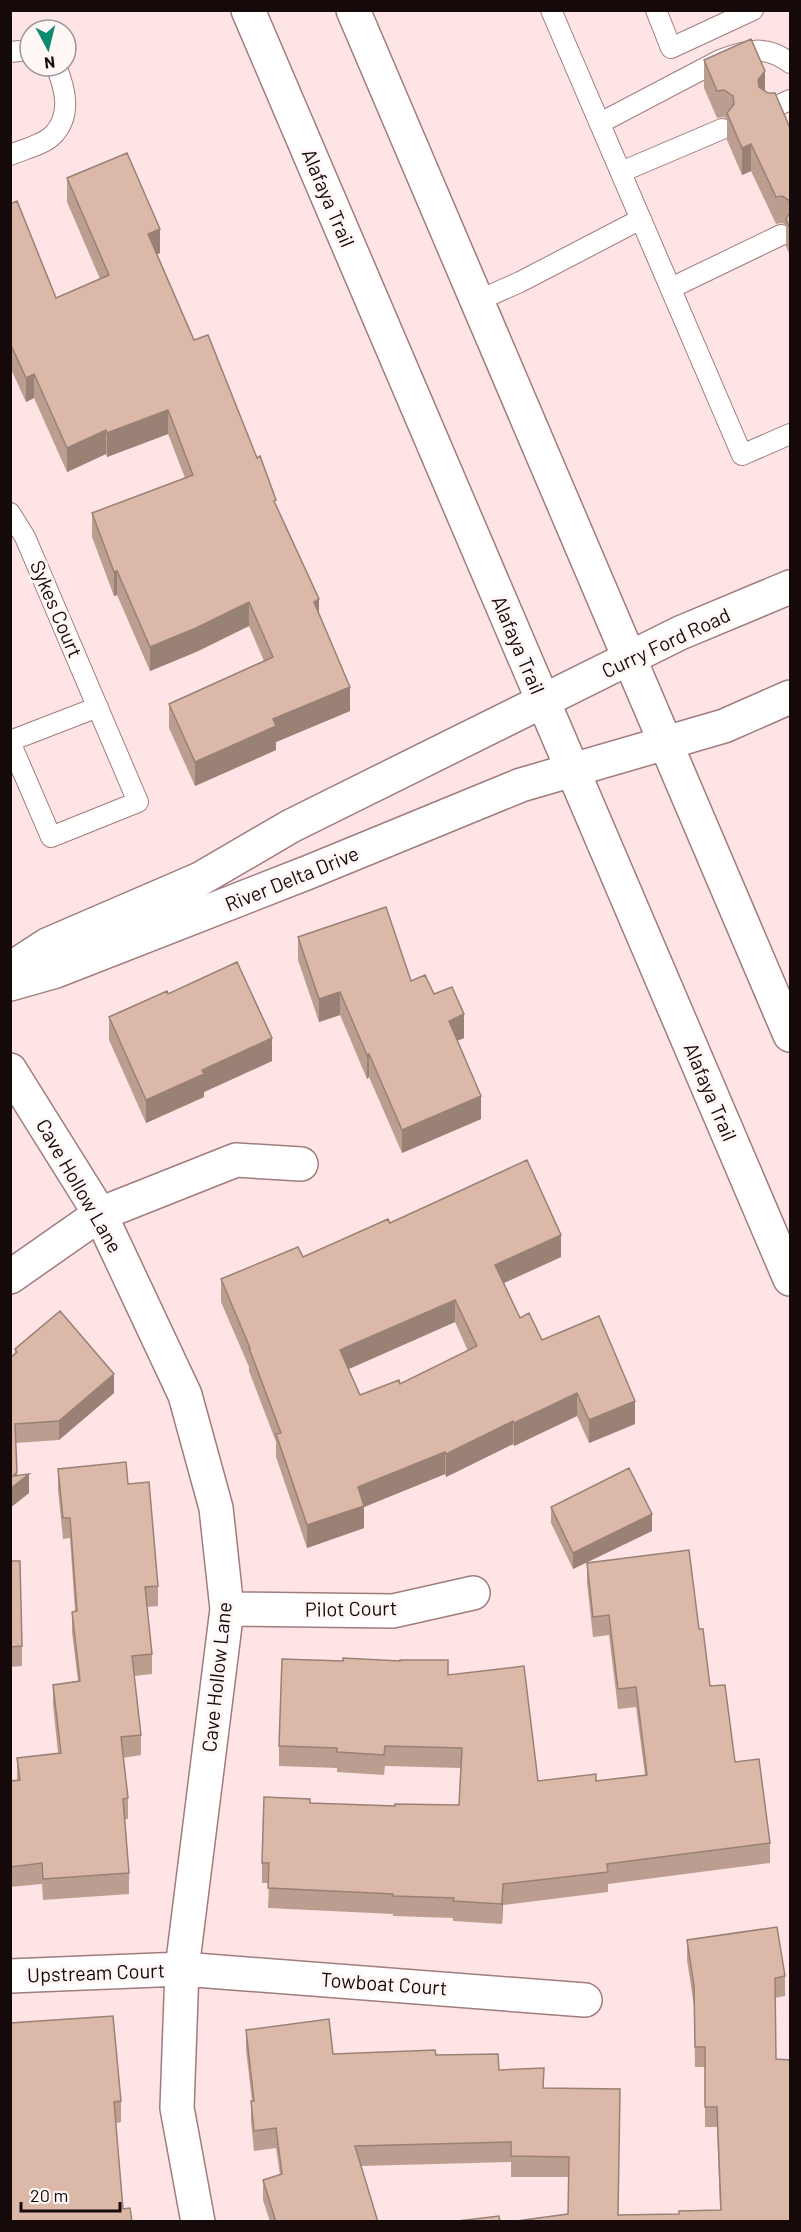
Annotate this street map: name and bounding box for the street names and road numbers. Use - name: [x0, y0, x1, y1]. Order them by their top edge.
- street label: Alafaya Trail: [297, 145, 360, 250]
- street label: Sykes Court: [26, 556, 88, 661]
- street label: Alafaya Trail: [487, 592, 550, 697]
- street label: Curry Ford Road: [598, 602, 734, 682]
- street label: River Delta Drive: [221, 840, 362, 916]
- street label: Alafaya Trail: [679, 1039, 742, 1144]
- street label: Cave Hollow Lane: [32, 1114, 128, 1257]
- street label: Pilot Court: [305, 1595, 397, 1621]
- street label: Cave Hollow Lane: [196, 1601, 236, 1753]
- street label: Upstream Court: [27, 1958, 165, 1986]
- street label: Towboat Court: [320, 1967, 448, 1999]

